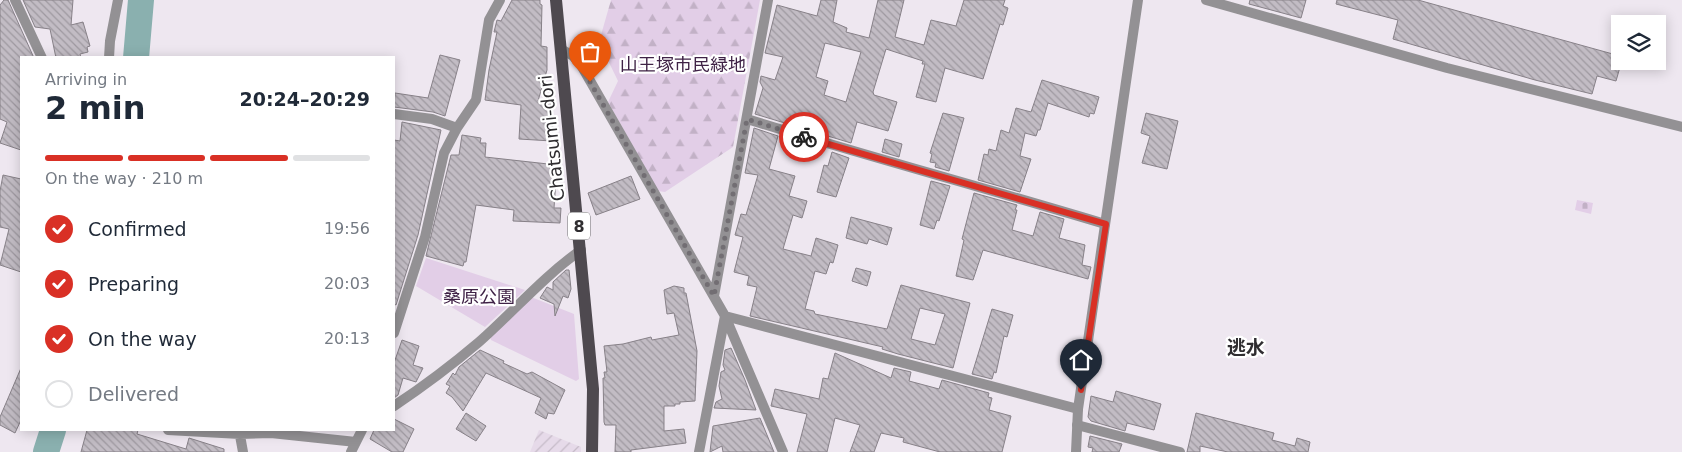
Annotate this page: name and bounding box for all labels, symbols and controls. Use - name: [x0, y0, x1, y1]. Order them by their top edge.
- map controls: [1611, 15, 1666, 70]
- button: layers: [1611, 15, 1666, 70]
- pin: [569, 31, 611, 82]
- icon: bag: [576, 38, 604, 66]
- park label: 山王塚市民緑地: [620, 54, 746, 75]
- text: Arriving in: [45, 70, 127, 89]
- street label: Chatsumi-dori: [534, 74, 569, 202]
- text: 20:24–20:29: [240, 88, 370, 110]
- text: 2 min: [45, 89, 146, 127]
- courier: [779, 112, 829, 162]
- icon: bike: [790, 123, 818, 151]
- text: On the way · 210 m: [45, 169, 203, 188]
- road number: 8: [568, 212, 590, 240]
- icon: check: [45, 215, 73, 243]
- text: Confirmed: [88, 218, 187, 240]
- text: 19:56: [324, 219, 370, 238]
- icon: check: [45, 270, 73, 298]
- text: Preparing: [88, 273, 179, 295]
- text: 20:03: [324, 274, 370, 293]
- park label: 桑原公園: [443, 286, 515, 307]
- icon: check: [45, 325, 73, 353]
- text: On the way: [88, 328, 197, 350]
- text: 20:13: [324, 329, 370, 348]
- district label: 逃水: [1227, 336, 1265, 358]
- pin: [1060, 339, 1102, 390]
- icon: home: [1067, 346, 1095, 374]
- text: Delivered: [88, 383, 179, 405]

